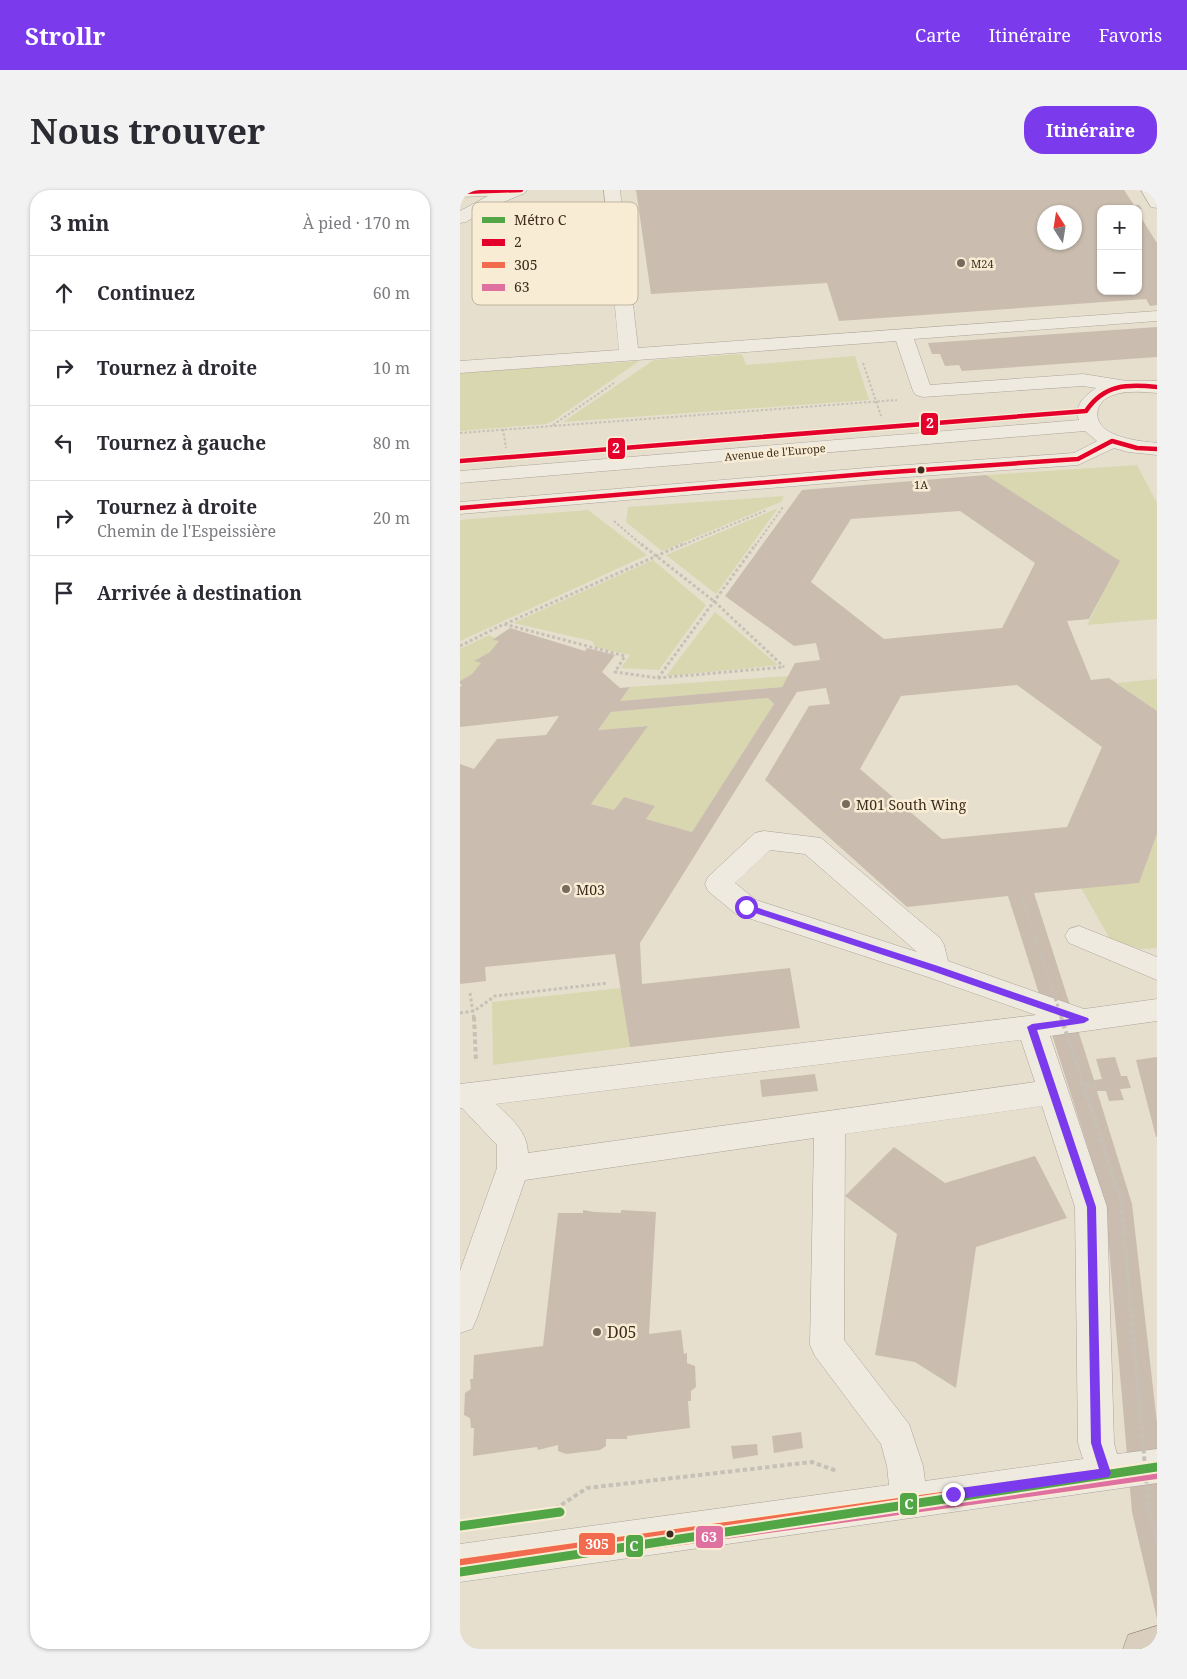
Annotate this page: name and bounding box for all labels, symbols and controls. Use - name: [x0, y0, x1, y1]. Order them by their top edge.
- text: Strollr: [25, 19, 105, 52]
- text: Carte: [915, 23, 961, 47]
- text: Itinéraire: [989, 23, 1071, 47]
- text: Favoris: [1099, 23, 1162, 47]
- button: Itinéraire: [1024, 106, 1157, 154]
- text: Nous trouver: [30, 107, 265, 154]
- legend: [472, 202, 638, 305]
- north arrow: [1037, 205, 1082, 250]
- map controls: [1097, 205, 1142, 295]
- button: +: [1097, 205, 1142, 250]
- text: 3 min: [50, 209, 109, 237]
- text: Métro C: [514, 210, 567, 229]
- text: À pied · 170 m: [303, 212, 410, 234]
- text: 2: [514, 232, 522, 251]
- button: −: [1097, 250, 1142, 295]
- text: 305: [514, 255, 537, 274]
- place label: M24: [971, 256, 994, 271]
- marker: M24: [955, 257, 967, 269]
- text: 63: [514, 277, 530, 296]
- icon: ahead: [50, 279, 78, 307]
- text: Continuez: [97, 280, 195, 306]
- text: 60 m: [373, 282, 410, 304]
- icon: right: [50, 354, 78, 382]
- text: Tournez à droite: [97, 355, 257, 381]
- text: 10 m: [373, 357, 410, 379]
- line badge: 2: [920, 412, 939, 436]
- text: 2: [926, 413, 934, 432]
- icon: left: [50, 429, 78, 457]
- text: Tournez à gauche: [97, 430, 266, 456]
- text: 80 m: [373, 432, 410, 454]
- line badge: 2: [607, 437, 626, 460]
- text: 2: [612, 438, 620, 457]
- street label: Avenue de l'Europe: [724, 440, 826, 464]
- marker: 1A: [916, 465, 926, 475]
- place label: 1A: [914, 477, 928, 492]
- text: Tournez à droite: [97, 494, 257, 520]
- icon: right: [50, 504, 78, 532]
- text: 20 m: [373, 507, 410, 529]
- text: Chemin de l'Espeissière: [97, 520, 276, 542]
- icon: arrive: [50, 579, 78, 607]
- text: Arrivée à destination: [97, 580, 302, 606]
- place label: M01 South Wing: [856, 795, 967, 814]
- marker: M01 South Wing: [840, 798, 852, 810]
- place label: M03: [576, 880, 605, 899]
- marker: M03: [560, 883, 572, 895]
- route start: [735, 896, 758, 919]
- place label: D05: [607, 1321, 637, 1343]
- marker: D05: [591, 1326, 603, 1338]
- route end: [942, 1483, 965, 1506]
- line badge: C: [899, 1492, 918, 1516]
- text: C: [904, 1494, 914, 1513]
- line badge: 63: [695, 1525, 724, 1549]
- text: 63: [701, 1527, 717, 1546]
- unlabelled marker: [665, 1529, 675, 1539]
- line badge: 305: [578, 1532, 616, 1556]
- text: 305: [585, 1534, 609, 1553]
- line badge: C: [625, 1534, 644, 1558]
- text: C: [629, 1536, 639, 1555]

